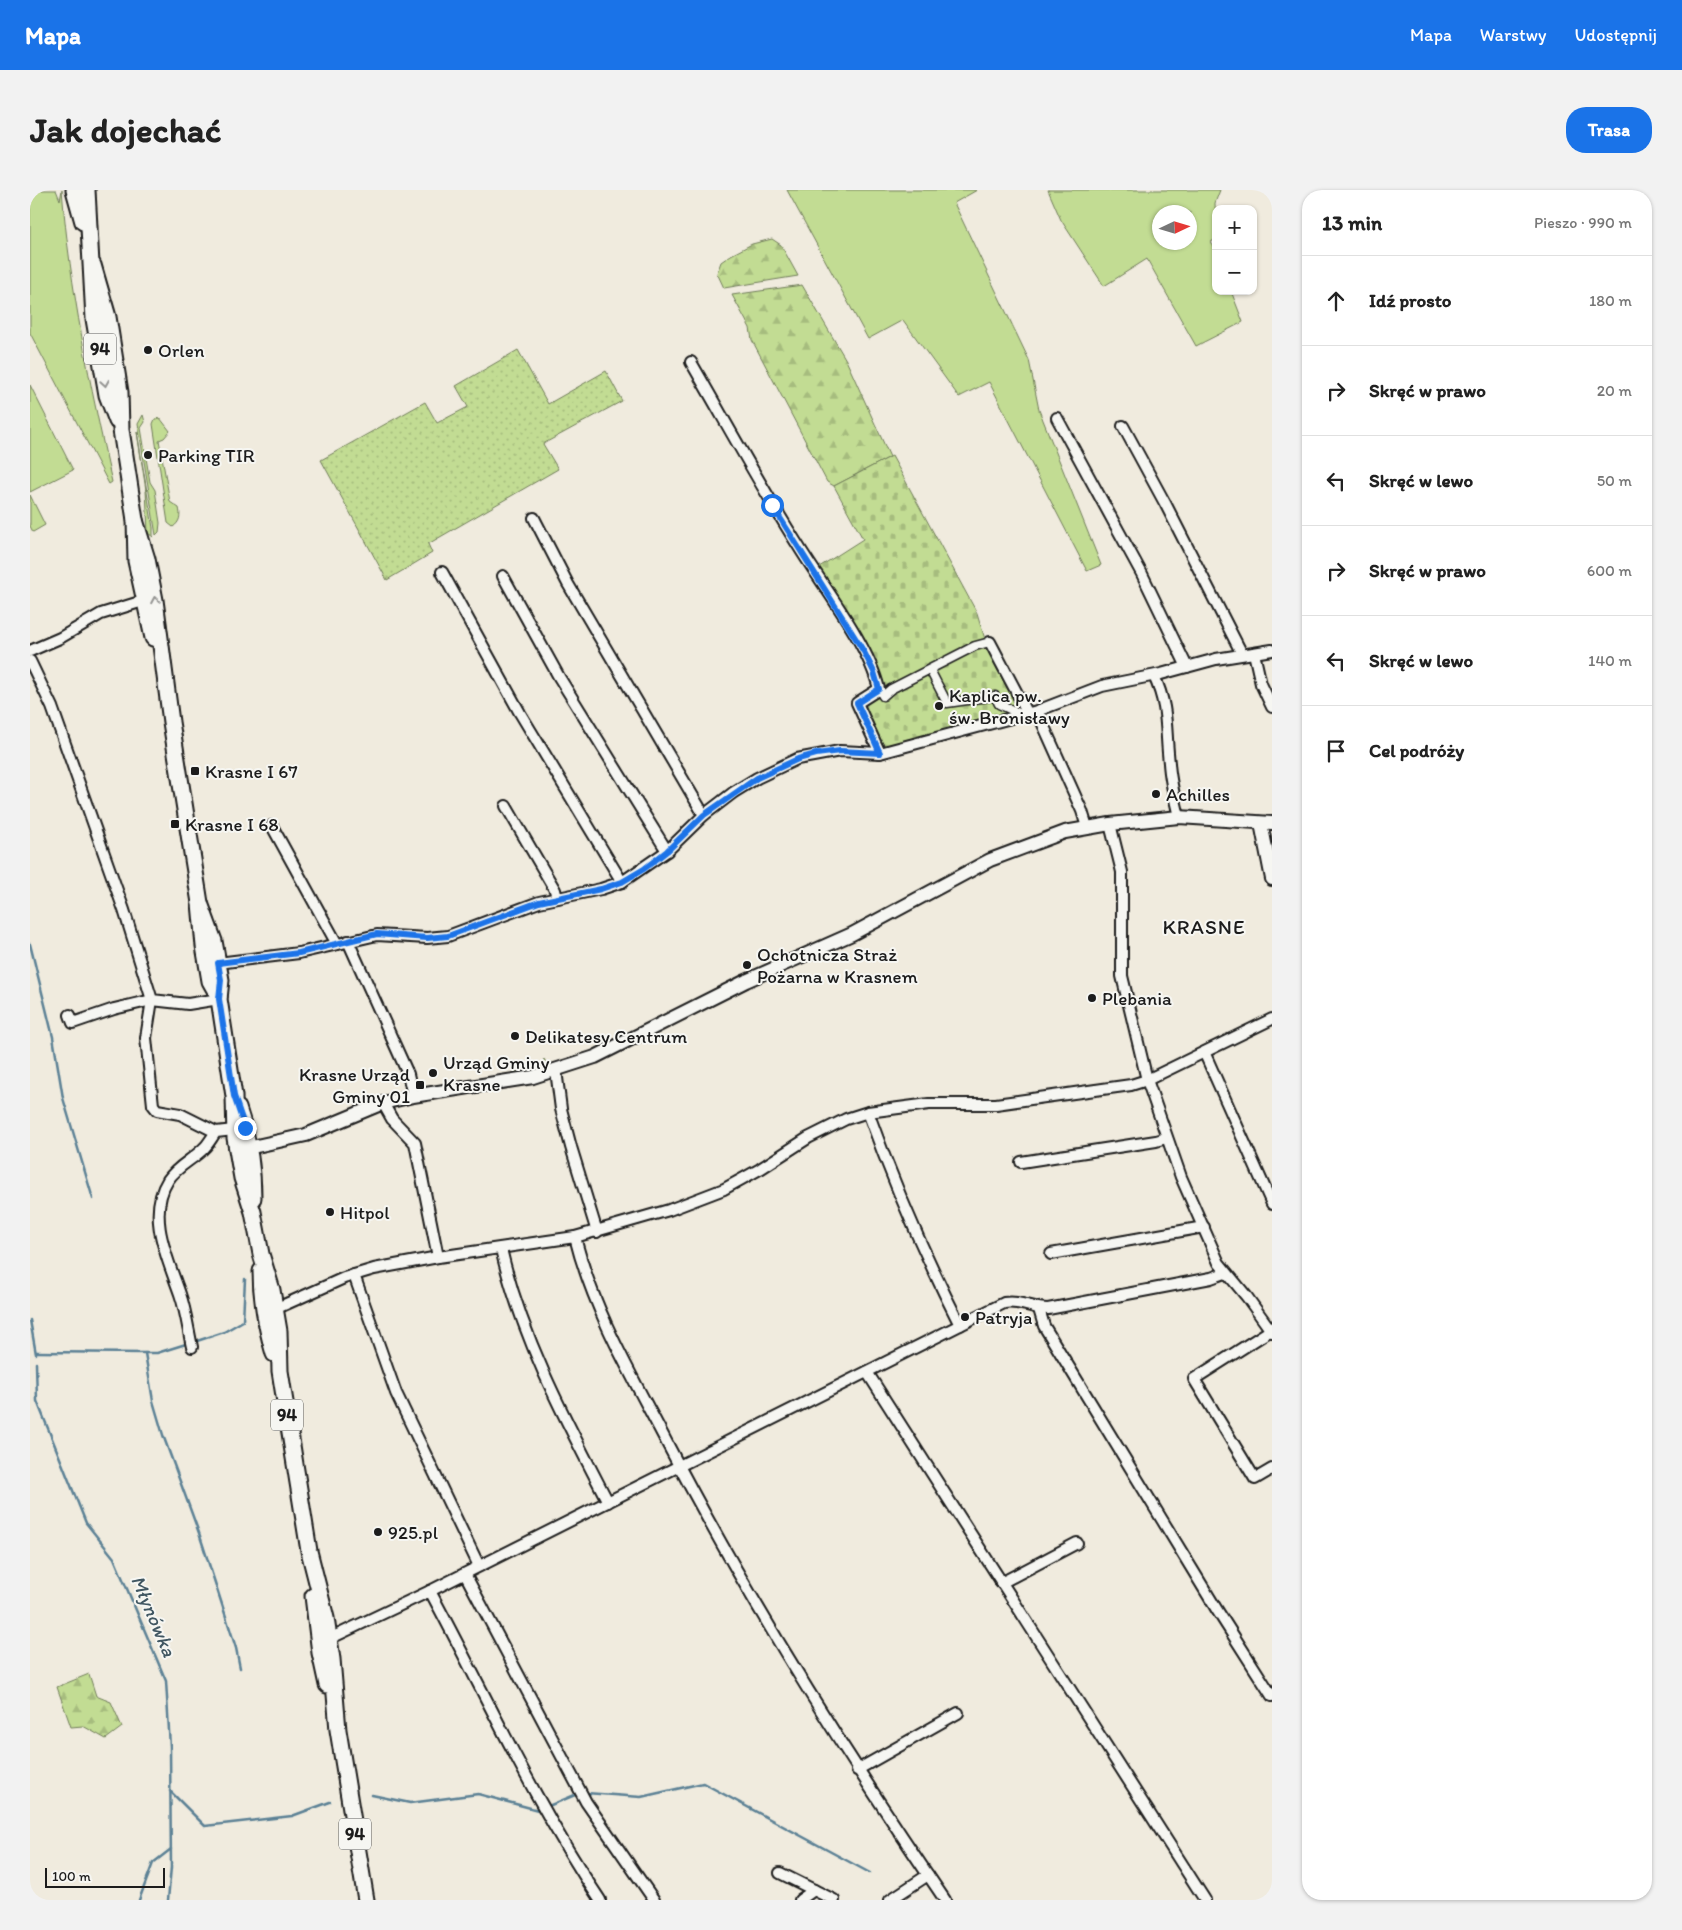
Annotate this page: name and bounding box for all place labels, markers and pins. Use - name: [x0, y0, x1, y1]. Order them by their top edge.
- place label: Orlen: [158, 339, 205, 362]
- marker: Orlen: [142, 344, 154, 356]
- place label: Parking TIR: [158, 444, 255, 467]
- marker: Parking TIR: [142, 449, 154, 461]
- place label: Kaplica pw. św. Bronisławy: [949, 684, 1070, 729]
- marker: Kaplica pw. św. Bronisławy: [933, 700, 945, 712]
- place label: Krasne I 67: [205, 760, 298, 783]
- marker: Krasne I 67: [189, 765, 201, 777]
- place label: Achilles: [1166, 783, 1230, 806]
- marker: Achilles: [1150, 788, 1162, 800]
- place label: Krasne I 68: [185, 813, 279, 836]
- marker: Krasne I 68: [169, 818, 181, 830]
- place label: Ochotnicza Straż Pożarna w Krasnem: [757, 943, 918, 988]
- marker: Ochotnicza Straż Pożarna w Krasnem: [741, 959, 753, 971]
- place label: Plebania: [1102, 987, 1172, 1010]
- marker: Plebania: [1086, 992, 1098, 1004]
- place label: Delikatesy Centrum: [525, 1025, 687, 1048]
- marker: Delikatesy Centrum: [509, 1030, 521, 1042]
- place label: Urząd Gminy Krasne: [443, 1051, 549, 1096]
- place label: Krasne Urząd Gminy 01: [299, 1063, 411, 1108]
- marker: Urząd Gminy Krasne: [427, 1067, 439, 1079]
- marker: Krasne Urząd Gminy 01: [414, 1079, 426, 1091]
- place label: Hitpol: [340, 1201, 390, 1224]
- marker: Hitpol: [324, 1206, 336, 1218]
- place label: Patryja: [975, 1306, 1032, 1329]
- marker: Patryja: [959, 1311, 971, 1323]
- place label: 925.pl: [388, 1521, 439, 1544]
- marker: 925.pl: [372, 1526, 384, 1538]

